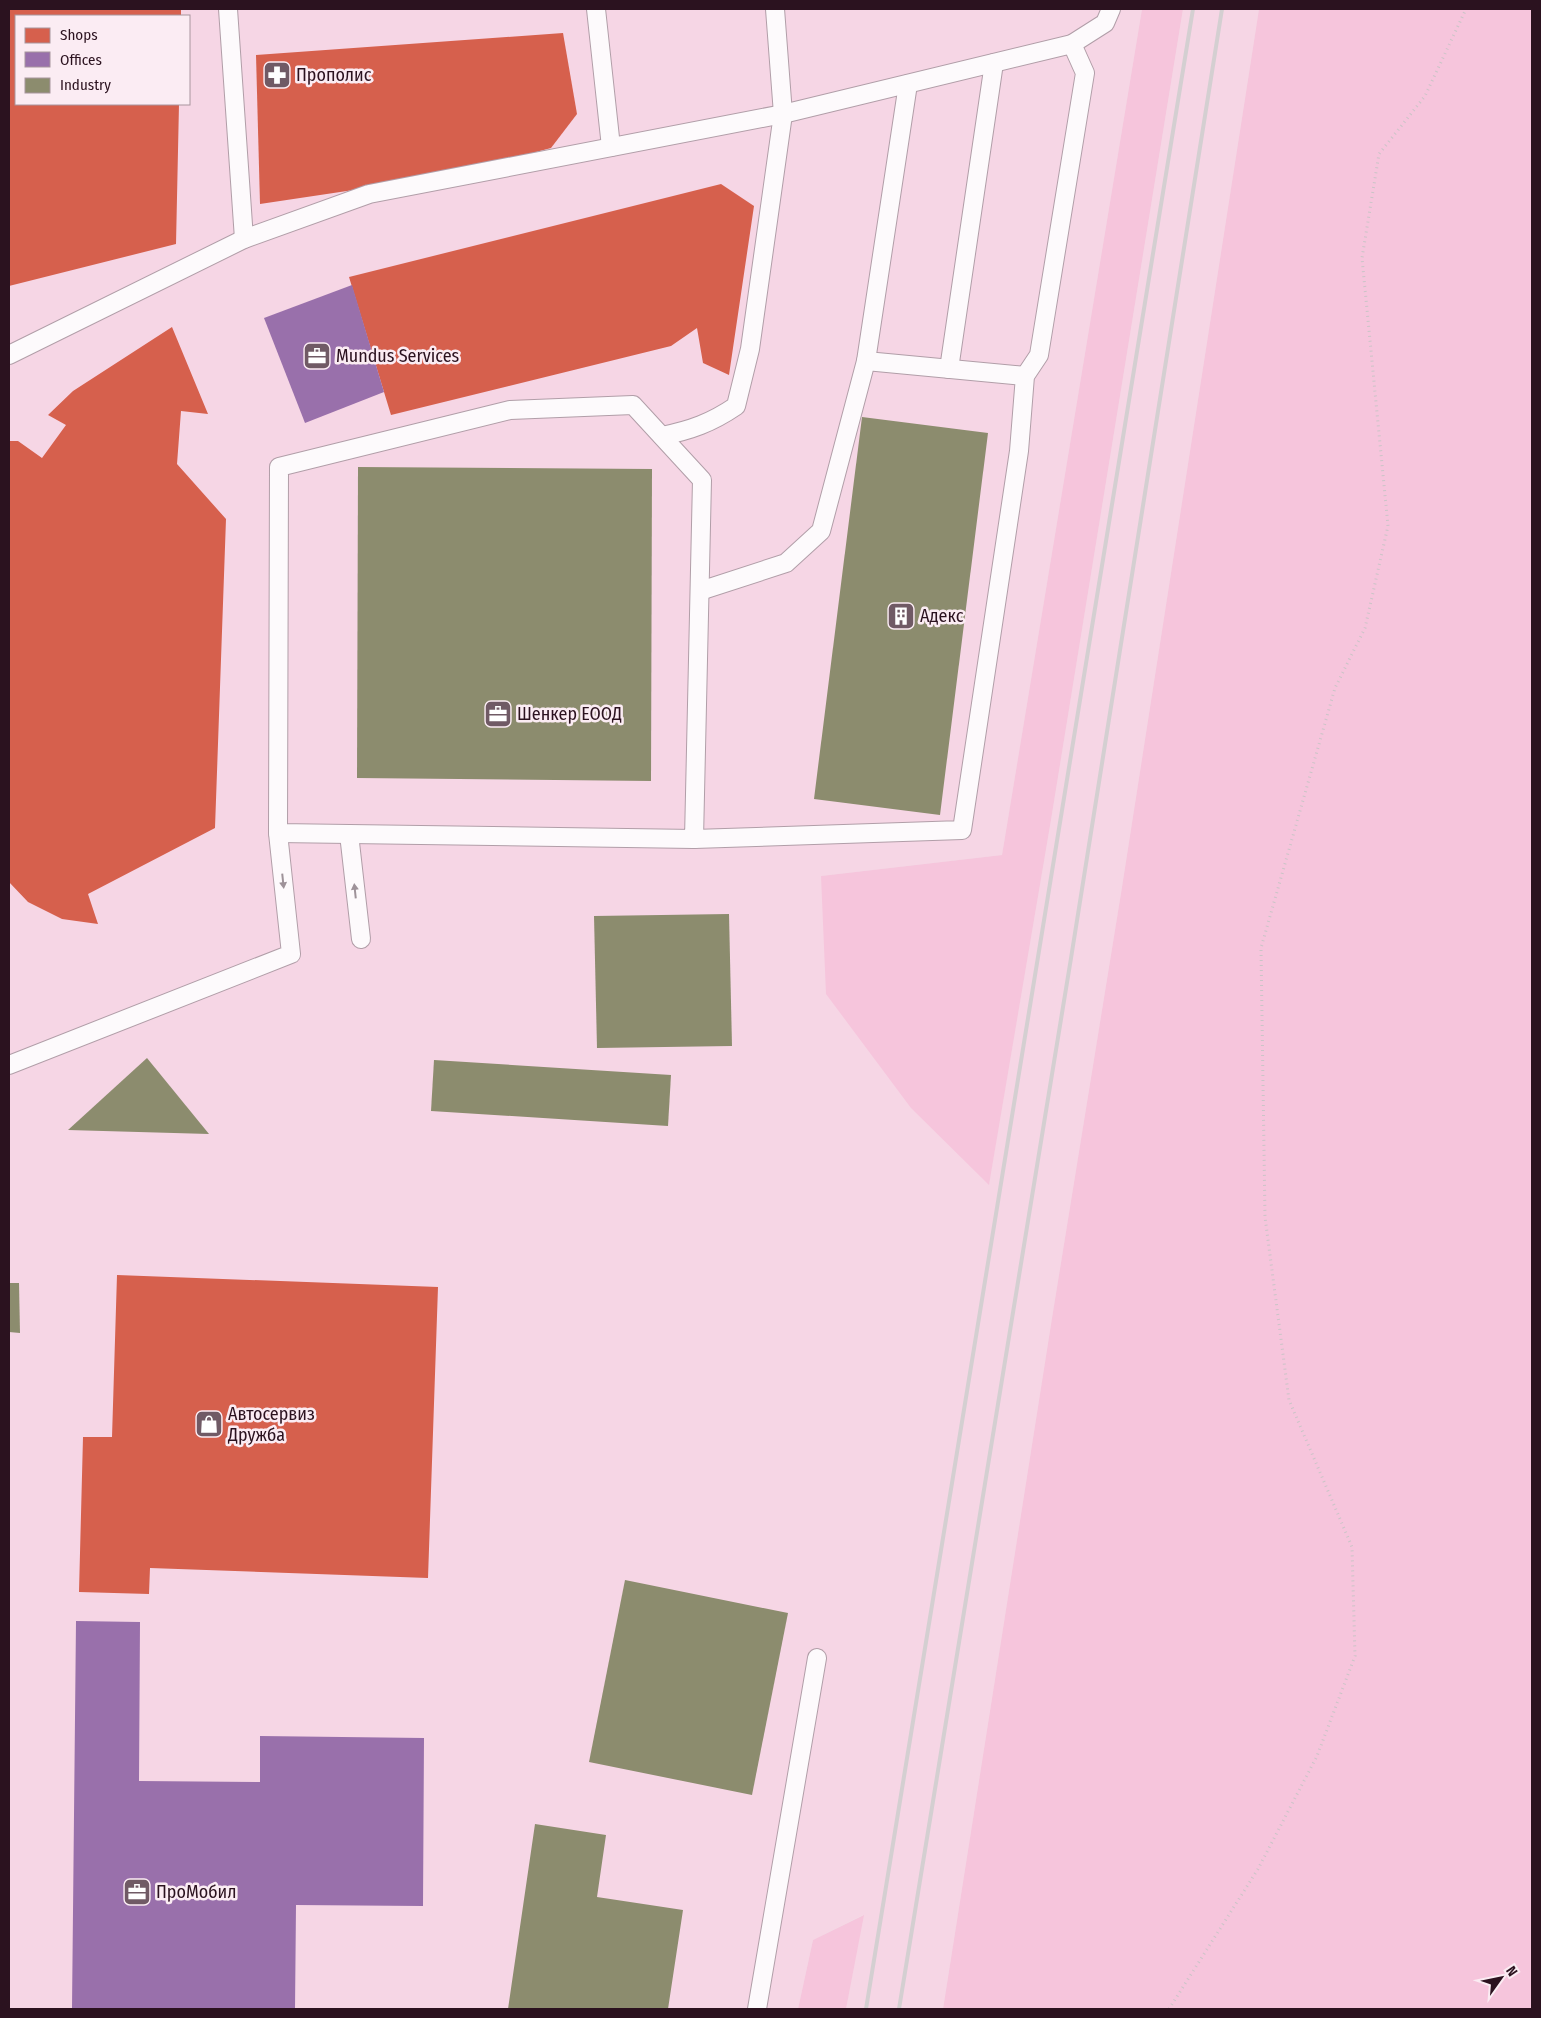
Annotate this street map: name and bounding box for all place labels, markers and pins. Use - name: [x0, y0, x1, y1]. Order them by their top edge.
- pharmacy icon: Прополис: [262, 60, 292, 90]
- place label: Прополис: [296, 64, 372, 86]
- office icon: Mundus Services: [302, 341, 332, 371]
- place label: Mundus Services: [336, 345, 460, 367]
- building icon: Адекс: [886, 601, 916, 631]
- place label: Адекс: [920, 605, 964, 627]
- office icon: Шенкер ЕООД: [483, 699, 513, 729]
- place label: Шенкер ЕООД: [517, 703, 622, 725]
- place label: Автосервиз Дружба: [227, 1403, 315, 1446]
- shop icon: Автосервиз Дружба: [194, 1409, 224, 1439]
- office icon: ПроМобил: [122, 1877, 152, 1907]
- place label: ПроМобил: [156, 1881, 236, 1903]

